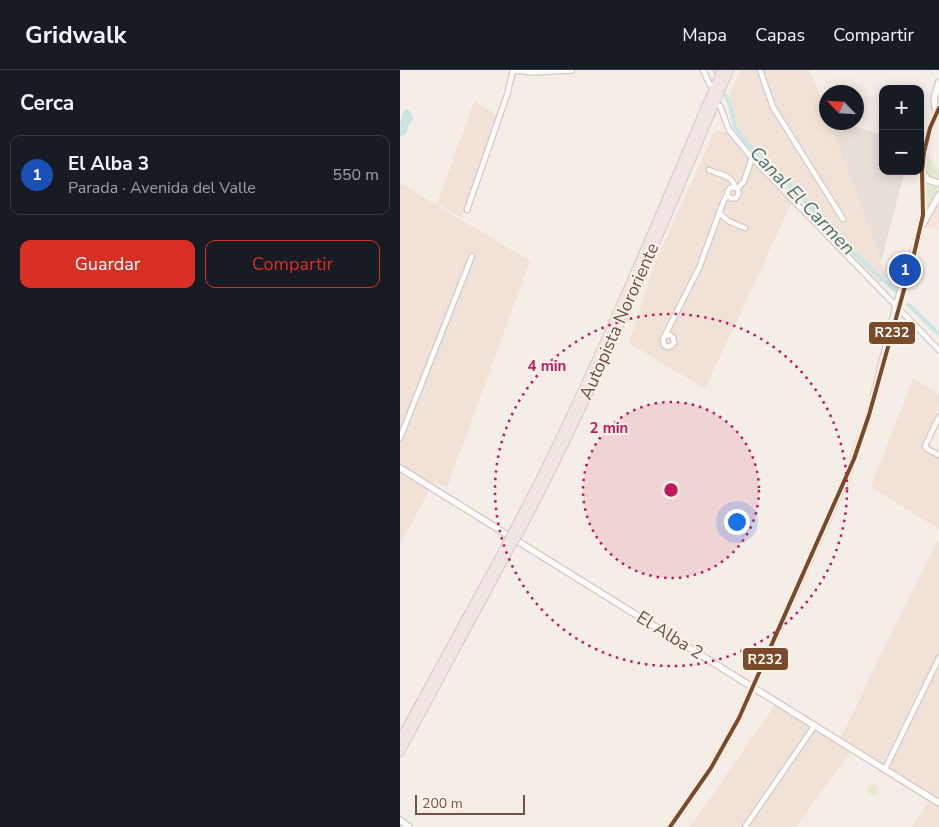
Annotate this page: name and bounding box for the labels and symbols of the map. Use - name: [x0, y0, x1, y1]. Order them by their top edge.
- north arrow: [819, 85, 864, 130]
- water label: Canal El Carmen: [744, 141, 861, 261]
- street label: Autopista Nororiente: [574, 239, 664, 403]
- pin: 1: [889, 251, 921, 289]
- line badge: R232: [868, 321, 916, 345]
- text: R232: [875, 323, 909, 342]
- text: 4 min: [528, 356, 566, 376]
- text: 2 min: [590, 418, 628, 438]
- centre of rings: [662, 481, 680, 499]
- your location: [724, 509, 750, 535]
- street label: El Alba 2: [632, 605, 708, 665]
- line badge: R232: [742, 647, 789, 671]
- text: R232: [748, 650, 782, 669]
- scale bar: [415, 792, 525, 815]

